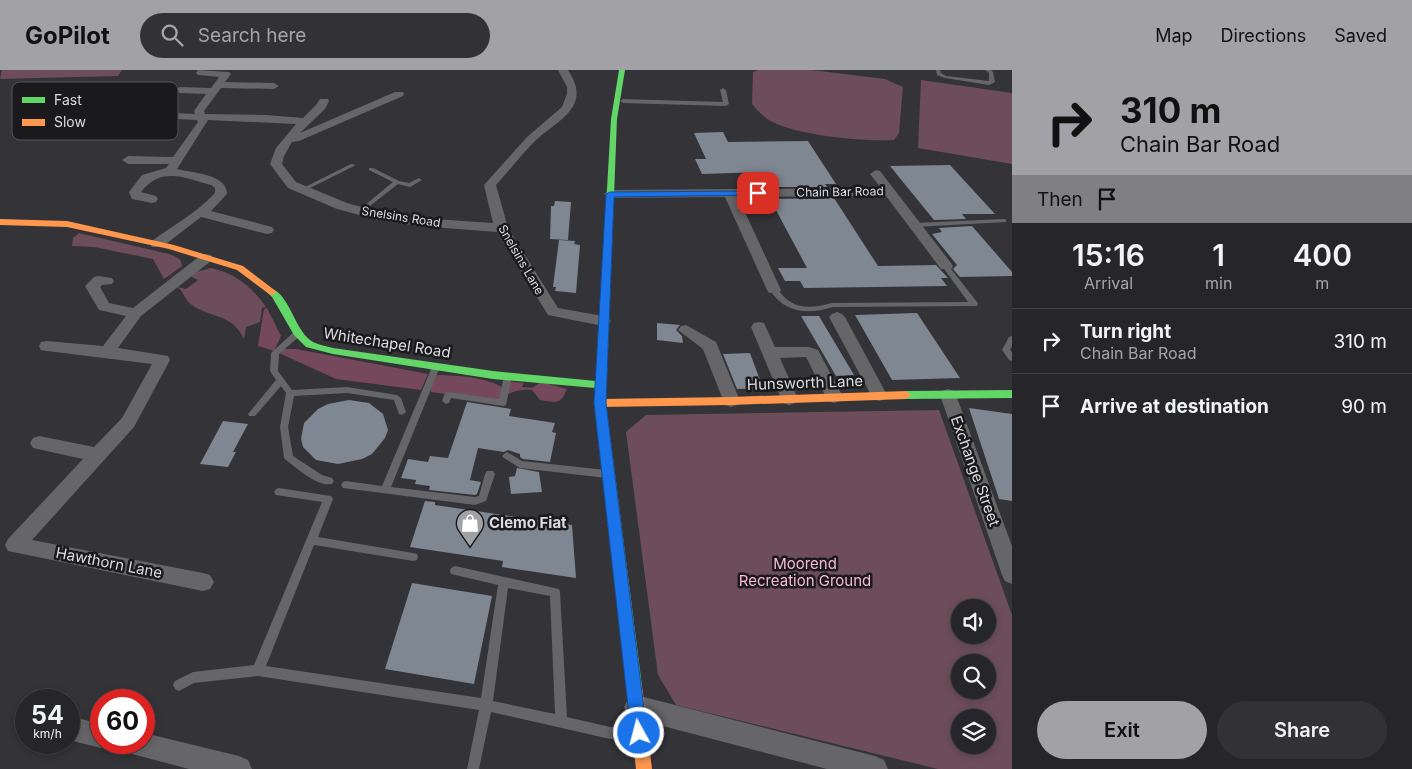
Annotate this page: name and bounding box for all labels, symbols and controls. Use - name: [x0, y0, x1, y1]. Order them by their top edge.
- search box: [140, 13, 490, 58]
- text: GoPilot: [25, 21, 110, 50]
- icon: search: [158, 21, 186, 49]
- text: Search here: [198, 24, 306, 47]
- text: Map: [1155, 25, 1193, 46]
- text: Directions: [1221, 25, 1306, 46]
- text: Saved: [1334, 25, 1387, 46]
- legend: [12, 82, 178, 140]
- text: 310 m: [1120, 89, 1222, 131]
- icon: right: [1037, 90, 1102, 155]
- text: Fast: [54, 91, 82, 108]
- text: Slow: [54, 113, 86, 130]
- text: Chain Bar Road: [1120, 131, 1280, 157]
- pin: [737, 172, 779, 214]
- icon: arrive: [744, 179, 772, 207]
- street label: Chain Bar Road: [796, 183, 884, 200]
- icon: arrive: [1093, 185, 1121, 213]
- text: Then: [1037, 188, 1083, 211]
- street label: Snelsins Road: [361, 203, 442, 230]
- street label: Snelsins Lane: [495, 222, 548, 297]
- text: 15:16: [1072, 237, 1145, 273]
- text: 1: [1212, 237, 1225, 273]
- text: 400: [1292, 237, 1352, 273]
- text: Arrival: [1084, 273, 1133, 293]
- text: min: [1205, 273, 1232, 293]
- text: m: [1315, 273, 1329, 293]
- text: Turn right: [1080, 320, 1171, 343]
- street label: Whitechapel Road: [322, 323, 452, 362]
- icon: right: [1037, 327, 1065, 355]
- text: 310 m: [1334, 330, 1387, 353]
- text: Chain Bar Road: [1080, 343, 1197, 363]
- street label: Hunsworth Lane: [747, 371, 863, 394]
- icon: arrive: [1037, 392, 1065, 420]
- text: Arrive at destination: [1080, 395, 1269, 418]
- text: 90 m: [1341, 395, 1387, 418]
- street label: Exchange Street: [947, 413, 1004, 529]
- shop icon: Clemo Fiat: [455, 508, 485, 547]
- place label: Clemo Fiat: [489, 513, 567, 532]
- street label: Hawthorn Lane: [54, 543, 164, 582]
- park label: Moorend Recreation Ground: [739, 554, 871, 590]
- map controls: [951, 599, 996, 754]
- button: sound: [951, 599, 996, 644]
- button: search: [951, 654, 996, 699]
- speed limit sign: 60: [90, 689, 155, 754]
- text: 54: [31, 700, 64, 730]
- button: Exit: [1037, 701, 1207, 759]
- button: Share: [1217, 701, 1387, 759]
- position arrow: [612, 706, 664, 758]
- button: layers: [951, 709, 996, 754]
- text: km/h: [33, 726, 62, 741]

